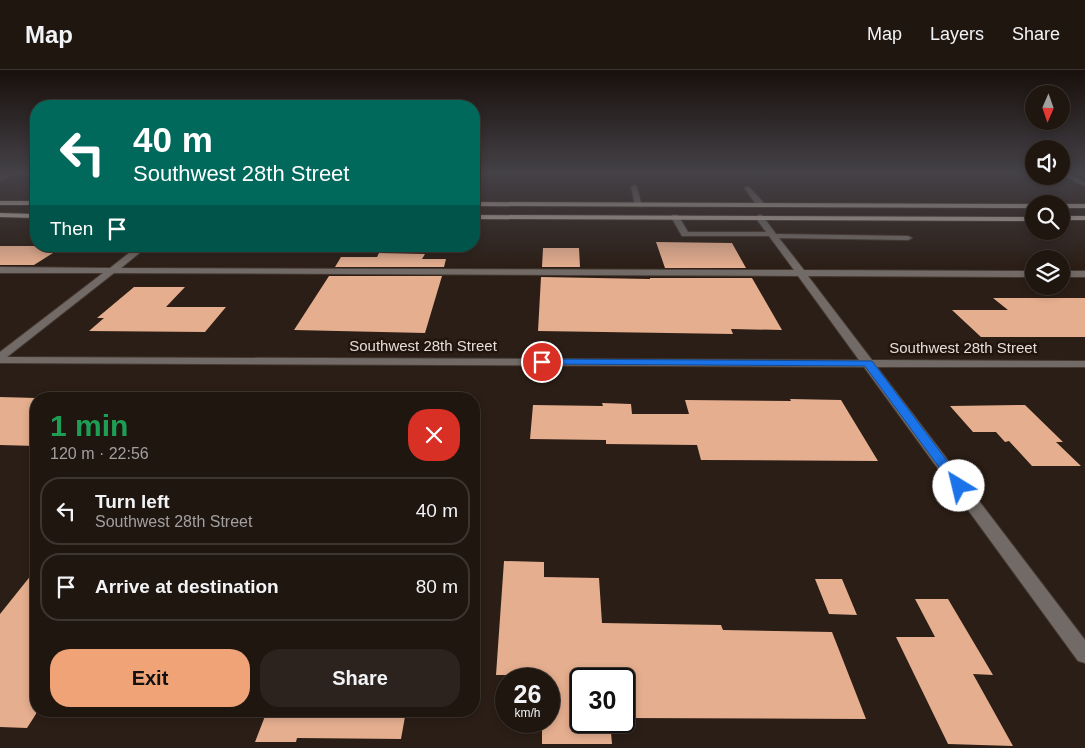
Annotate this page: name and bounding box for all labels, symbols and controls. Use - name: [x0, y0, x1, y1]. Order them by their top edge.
- text: Map: [25, 21, 73, 48]
- text: Map: [867, 24, 902, 44]
- text: Layers: [930, 24, 984, 44]
- text: Share: [1012, 24, 1060, 44]
- north arrow: [1025, 85, 1070, 130]
- map controls: [1025, 85, 1070, 295]
- icon: left: [50, 120, 115, 185]
- text: 40 m: [133, 120, 213, 159]
- button: sound: [1025, 140, 1070, 185]
- text: Southwest 28th Street: [133, 161, 349, 186]
- button: search: [1025, 195, 1070, 240]
- icon: arrive: [103, 215, 131, 243]
- text: Then: [50, 218, 93, 239]
- button: layers: [1025, 250, 1070, 295]
- street label: Southwest 28th Street: [349, 337, 498, 354]
- street label: Southwest 28th Street: [889, 339, 1038, 356]
- pin: [521, 341, 563, 383]
- icon: arrive: [528, 348, 556, 376]
- text: 1 min: [50, 409, 128, 442]
- button: close: [408, 409, 460, 461]
- text: 120 m · 22:56: [50, 445, 149, 462]
- position arrow: [932, 459, 984, 511]
- text: Turn left: [95, 491, 170, 512]
- icon: left: [52, 497, 80, 525]
- text: 40 m: [416, 500, 458, 521]
- text: Southwest 28th Street: [95, 513, 252, 530]
- icon: arrive: [52, 573, 80, 601]
- text: Arrive at destination: [95, 576, 279, 597]
- text: 80 m: [416, 576, 458, 597]
- button: Exit: [50, 649, 250, 707]
- button: Share: [260, 649, 460, 707]
- speed limit sign: 30: [570, 668, 635, 733]
- text: 26: [514, 680, 541, 708]
- text: km/h: [514, 706, 541, 720]

